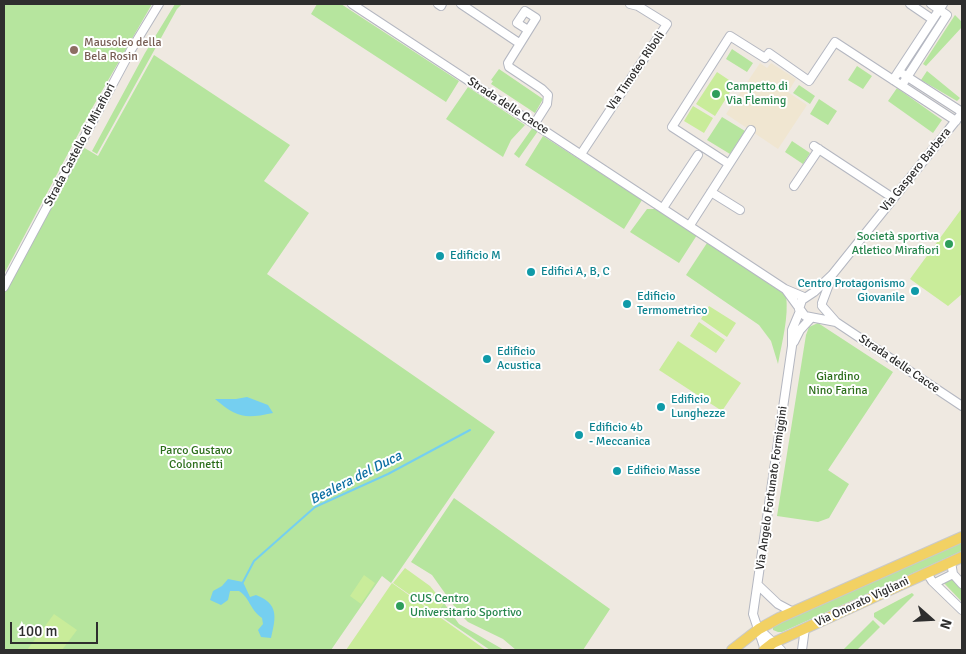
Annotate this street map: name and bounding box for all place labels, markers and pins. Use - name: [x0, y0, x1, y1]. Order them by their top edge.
- place label: Mausoleo della Bela Rosin: [84, 36, 162, 64]
- marker: Mausoleo della Bela Rosin: [68, 44, 80, 56]
- place label: Campetto di Via Fleming: [726, 80, 788, 108]
- marker: Campetto di Via Fleming: [710, 88, 722, 100]
- place label: Società sportiva Atletico Mirafiori: [852, 230, 939, 258]
- marker: Società sportiva Atletico Mirafiori: [943, 238, 955, 250]
- place label: Edificio M: [450, 249, 501, 263]
- marker: Edificio M: [434, 250, 446, 262]
- place label: Edifici A, B, C: [541, 265, 610, 279]
- marker: Edifici A, B, C: [525, 266, 537, 278]
- place label: Centro Protagonismo Giovanile: [797, 277, 905, 305]
- marker: Centro Protagonismo Giovanile: [909, 285, 921, 297]
- place label: Edificio Termometrico: [637, 290, 708, 318]
- marker: Edificio Termometrico: [621, 298, 633, 310]
- place label: Edificio Acustica: [497, 345, 541, 373]
- marker: Edificio Acustica: [481, 353, 493, 365]
- place label: Edificio Lunghezze: [671, 393, 726, 421]
- marker: Edificio Lunghezze: [655, 401, 667, 413]
- place label: Edificio 4b - Meccanica: [589, 421, 650, 449]
- marker: Edificio 4b - Meccanica: [573, 429, 585, 441]
- place label: Edificio Masse: [627, 464, 700, 478]
- marker: Edificio Masse: [611, 465, 623, 477]
- place label: CUS Centro Universitario Sportivo: [410, 592, 522, 620]
- marker: CUS Centro Universitario Sportivo: [394, 600, 406, 612]

